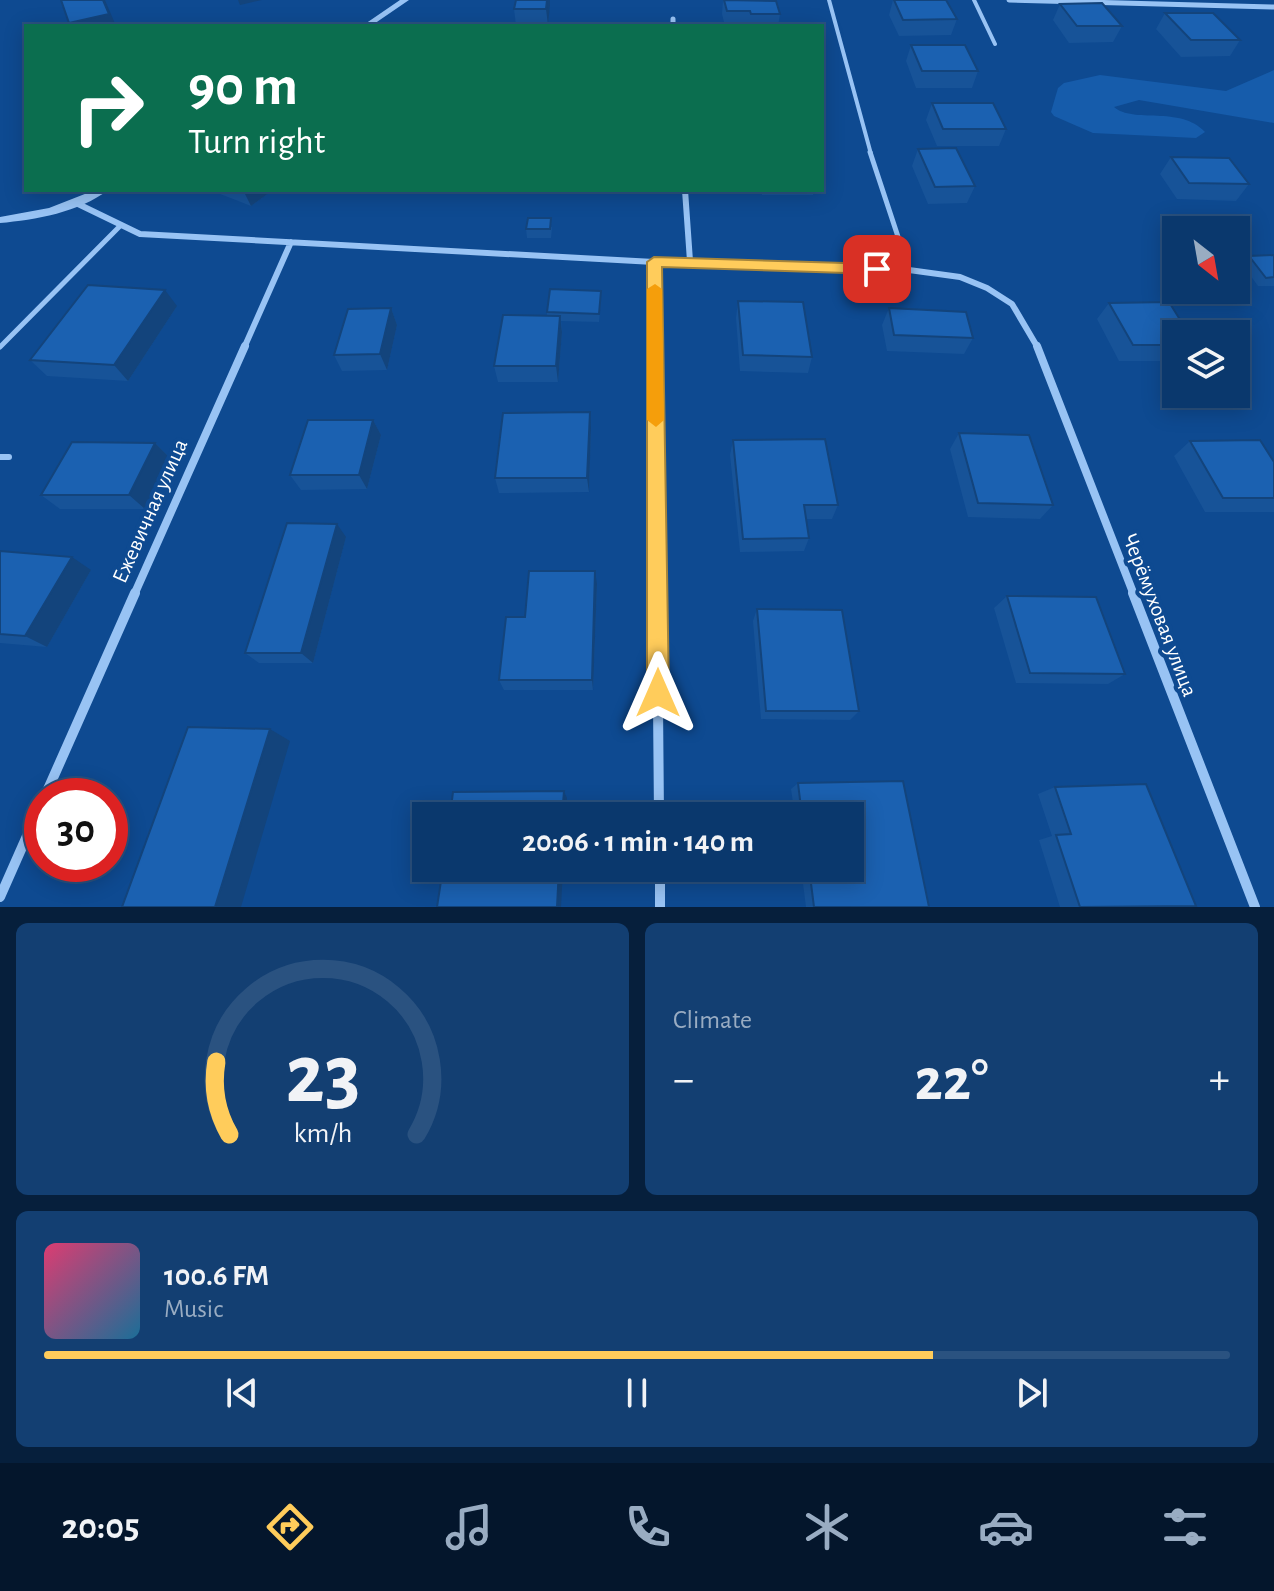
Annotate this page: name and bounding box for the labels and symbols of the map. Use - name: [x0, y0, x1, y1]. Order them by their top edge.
- north arrow: [1162, 216, 1250, 304]
- pin: [843, 235, 911, 303]
- street label: Ежевичная улица: [108, 436, 192, 586]
- street label: Черёмуховая улица: [1119, 530, 1201, 700]
- position arrow: [616, 651, 700, 735]
- speed limit sign: 30: [24, 778, 128, 882]

